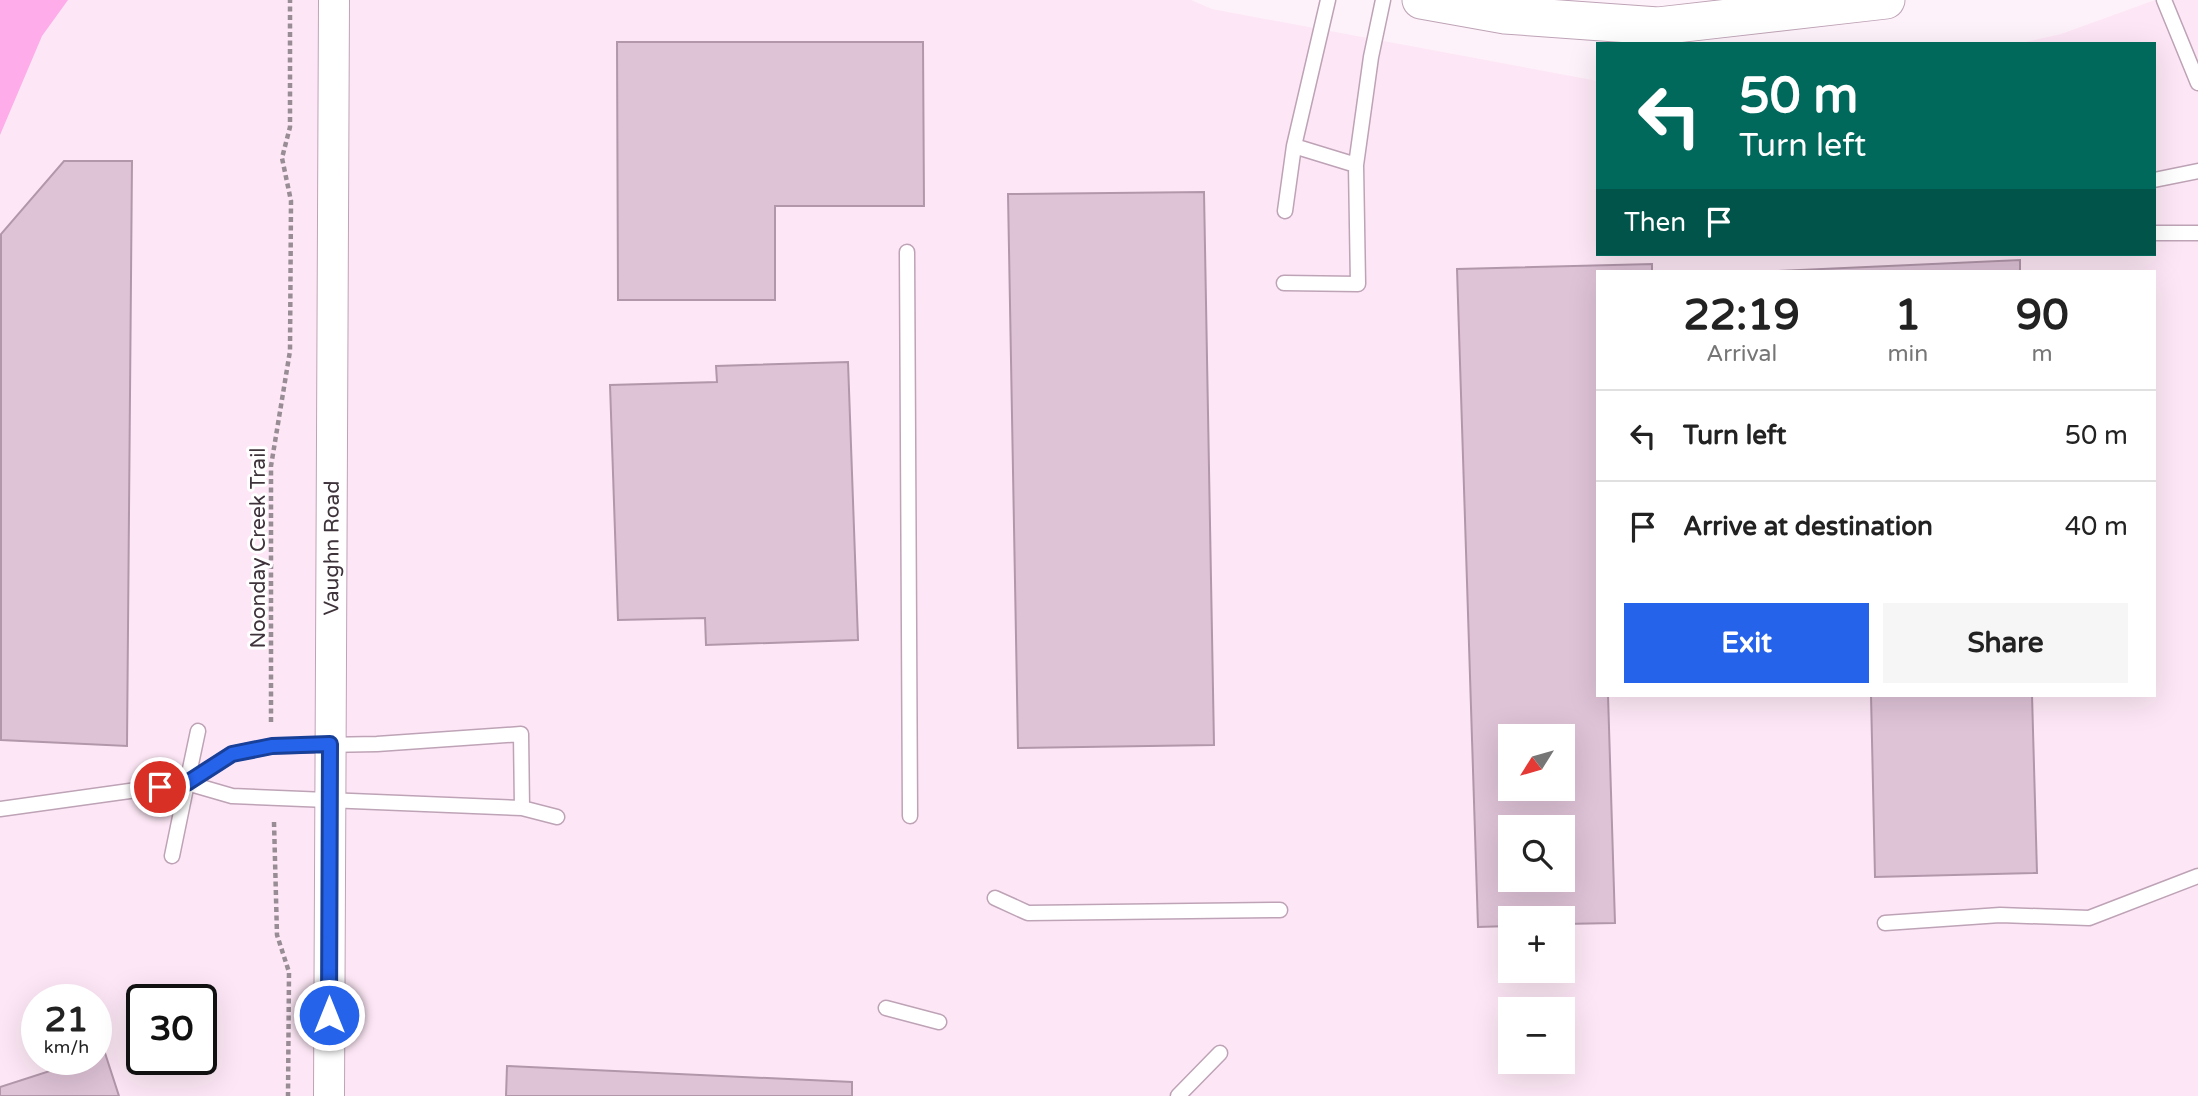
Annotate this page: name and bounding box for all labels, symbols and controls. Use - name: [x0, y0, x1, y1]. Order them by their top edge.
- text: 50 m: [1739, 67, 1858, 126]
- icon: left: [1624, 70, 1715, 161]
- text: Turn left: [1739, 127, 1866, 165]
- icon: arrive: [1700, 203, 1738, 241]
- text: Then: [1624, 207, 1686, 238]
- text: 22:19: [1683, 290, 1800, 341]
- text: 1: [1895, 290, 1921, 341]
- text: 90: [2016, 290, 2069, 341]
- text: Arrival: [1706, 340, 1777, 368]
- text: min: [1887, 340, 1928, 368]
- text: m: [2032, 340, 2053, 368]
- icon: left: [1624, 417, 1662, 455]
- text: Turn left: [1683, 420, 1786, 451]
- text: 50 m: [2065, 420, 2128, 451]
- street label: Noonday Creek Trail: [246, 447, 271, 649]
- street label: Vaughn Road: [319, 480, 344, 616]
- icon: arrive: [1624, 508, 1662, 546]
- text: Arrive at destination: [1683, 511, 1933, 542]
- text: 40 m: [2065, 511, 2128, 542]
- button: Exit: [1624, 603, 1869, 683]
- button: Share: [1883, 603, 2128, 683]
- north arrow: [1498, 724, 1575, 802]
- map controls: [1498, 724, 1575, 1074]
- pin: [130, 757, 190, 817]
- icon: arrive: [141, 768, 179, 806]
- button: search: [1498, 815, 1575, 892]
- button: +: [1498, 906, 1575, 983]
- position arrow: [292, 978, 366, 1052]
- speed limit sign: 30: [126, 984, 217, 1075]
- button: −: [1498, 997, 1575, 1074]
- text: 21: [45, 999, 88, 1041]
- text: km/h: [44, 1036, 89, 1058]

